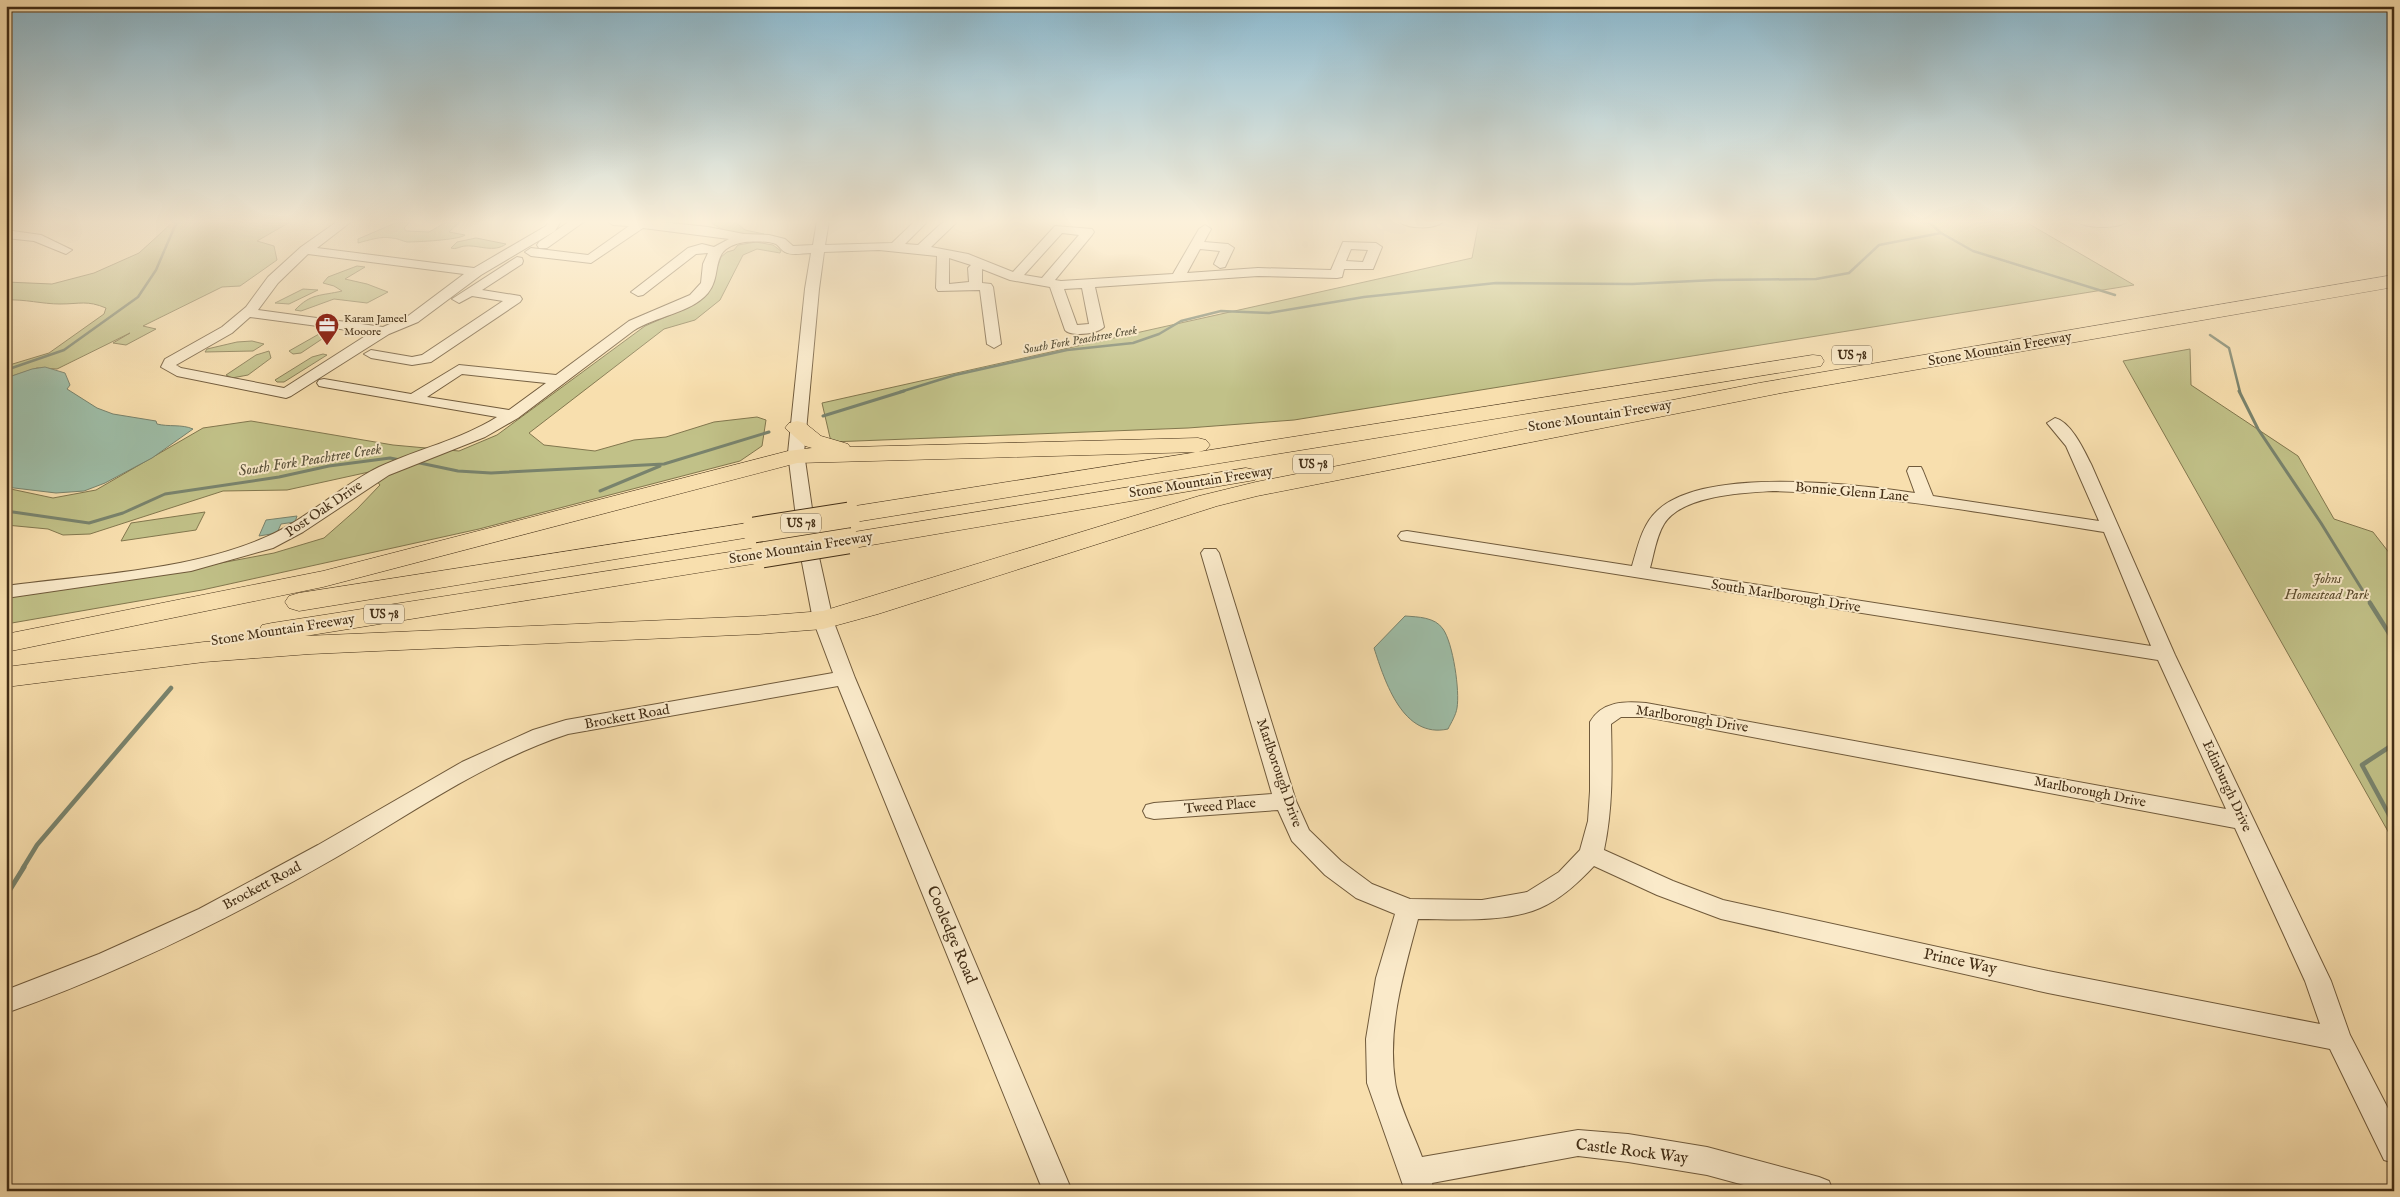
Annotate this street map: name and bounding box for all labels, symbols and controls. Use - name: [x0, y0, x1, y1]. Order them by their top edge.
- office icon: Karam Jameel Mooore: [314, 312, 340, 346]
- place label: Karam Jameel Mooore: [344, 312, 407, 339]
- water label: South Fork Peachtree Creek: [1022, 323, 1138, 357]
- street label: Stone Mountain Freeway: [1927, 327, 2073, 370]
- road number: US 78: [1832, 346, 1872, 364]
- street label: Stone Mountain Freeway: [1527, 396, 1673, 436]
- water label: South Fork Peachtree Creek: [237, 439, 383, 481]
- road number: US 78: [1293, 454, 1333, 474]
- street label: Stone Mountain Freeway: [1128, 462, 1274, 502]
- street label: Post Oak Drive: [282, 476, 366, 541]
- street label: Bonnie Glenn Lane: [1794, 478, 1910, 506]
- road number: US 78: [781, 514, 821, 532]
- street label: Stone Mountain Freeway: [728, 528, 874, 568]
- park label: Johns Homestead Park: [2284, 570, 2370, 604]
- street label: South Marlborough Drive: [1710, 575, 1863, 617]
- road number: US 78: [364, 604, 404, 624]
- street label: Stone Mountain Freeway: [210, 610, 356, 650]
- street label: Brockett Road: [583, 701, 671, 733]
- street label: Marlborough Drive: [1634, 701, 1750, 737]
- street label: Marlborough Drive: [1252, 716, 1306, 830]
- street label: Edinburgh Drive: [2198, 737, 2256, 835]
- street label: Marlborough Drive: [2032, 772, 2148, 812]
- street label: Tweed Place: [1183, 794, 1257, 818]
- street label: Brockett Road: [220, 858, 305, 914]
- street label: Cooledge Road: [921, 883, 981, 987]
- street label: Prince Way: [1921, 944, 1999, 980]
- street label: Castle Rock Way: [1575, 1135, 1689, 1169]

